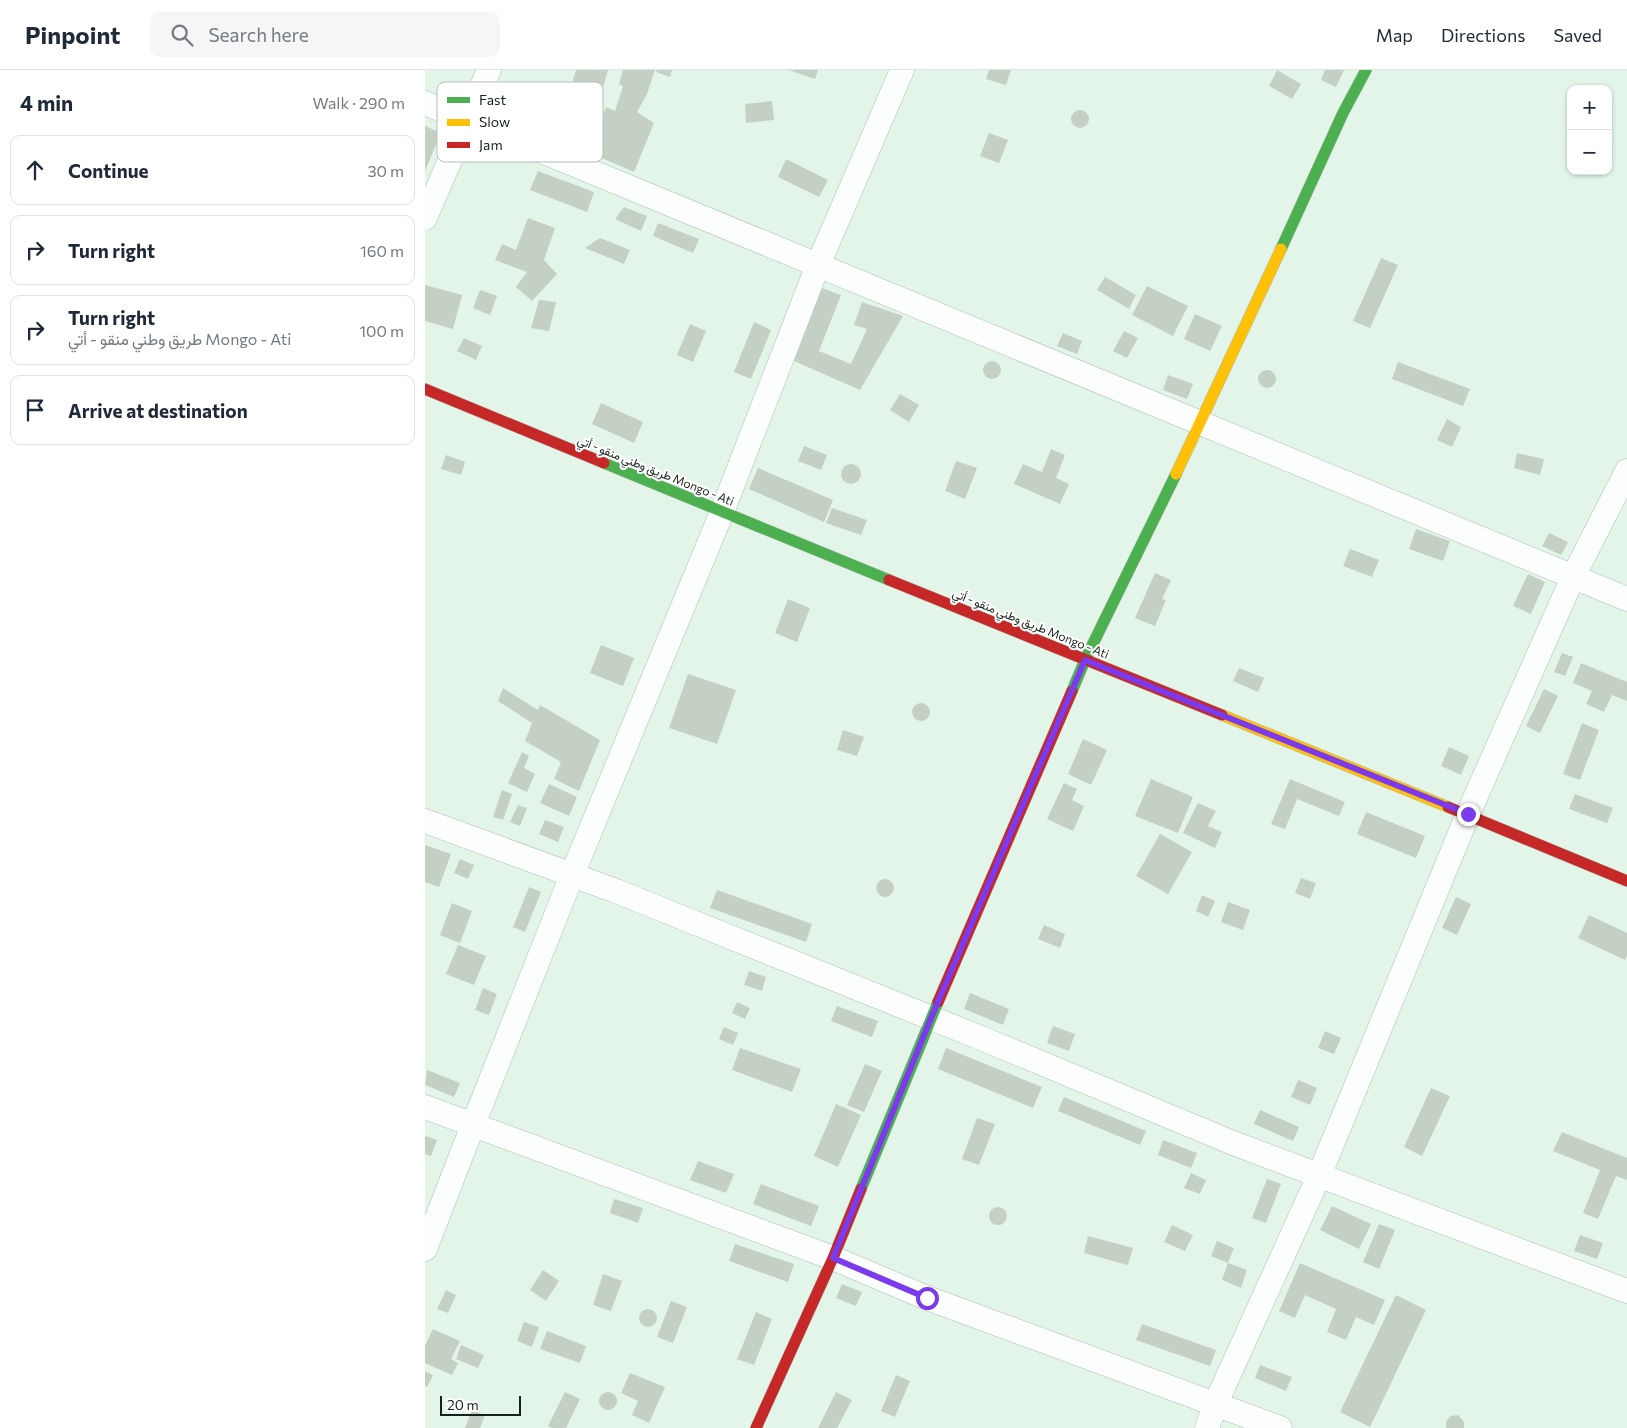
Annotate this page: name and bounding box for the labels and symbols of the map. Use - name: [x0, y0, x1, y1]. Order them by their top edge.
- legend: [437, 82, 603, 162]
- text: Fast: [479, 91, 506, 108]
- text: Slow: [479, 113, 510, 130]
- text: Jam: [479, 136, 503, 153]
- street label: طريق وطني منقو - أتي Mongo - Ati: [574, 432, 736, 512]
- street label: طريق وطني منقو - أتي Mongo - Ati: [949, 585, 1111, 665]
- route end: [1457, 803, 1480, 826]
- route start: [916, 1287, 939, 1310]
- scale bar: [440, 1393, 521, 1416]

